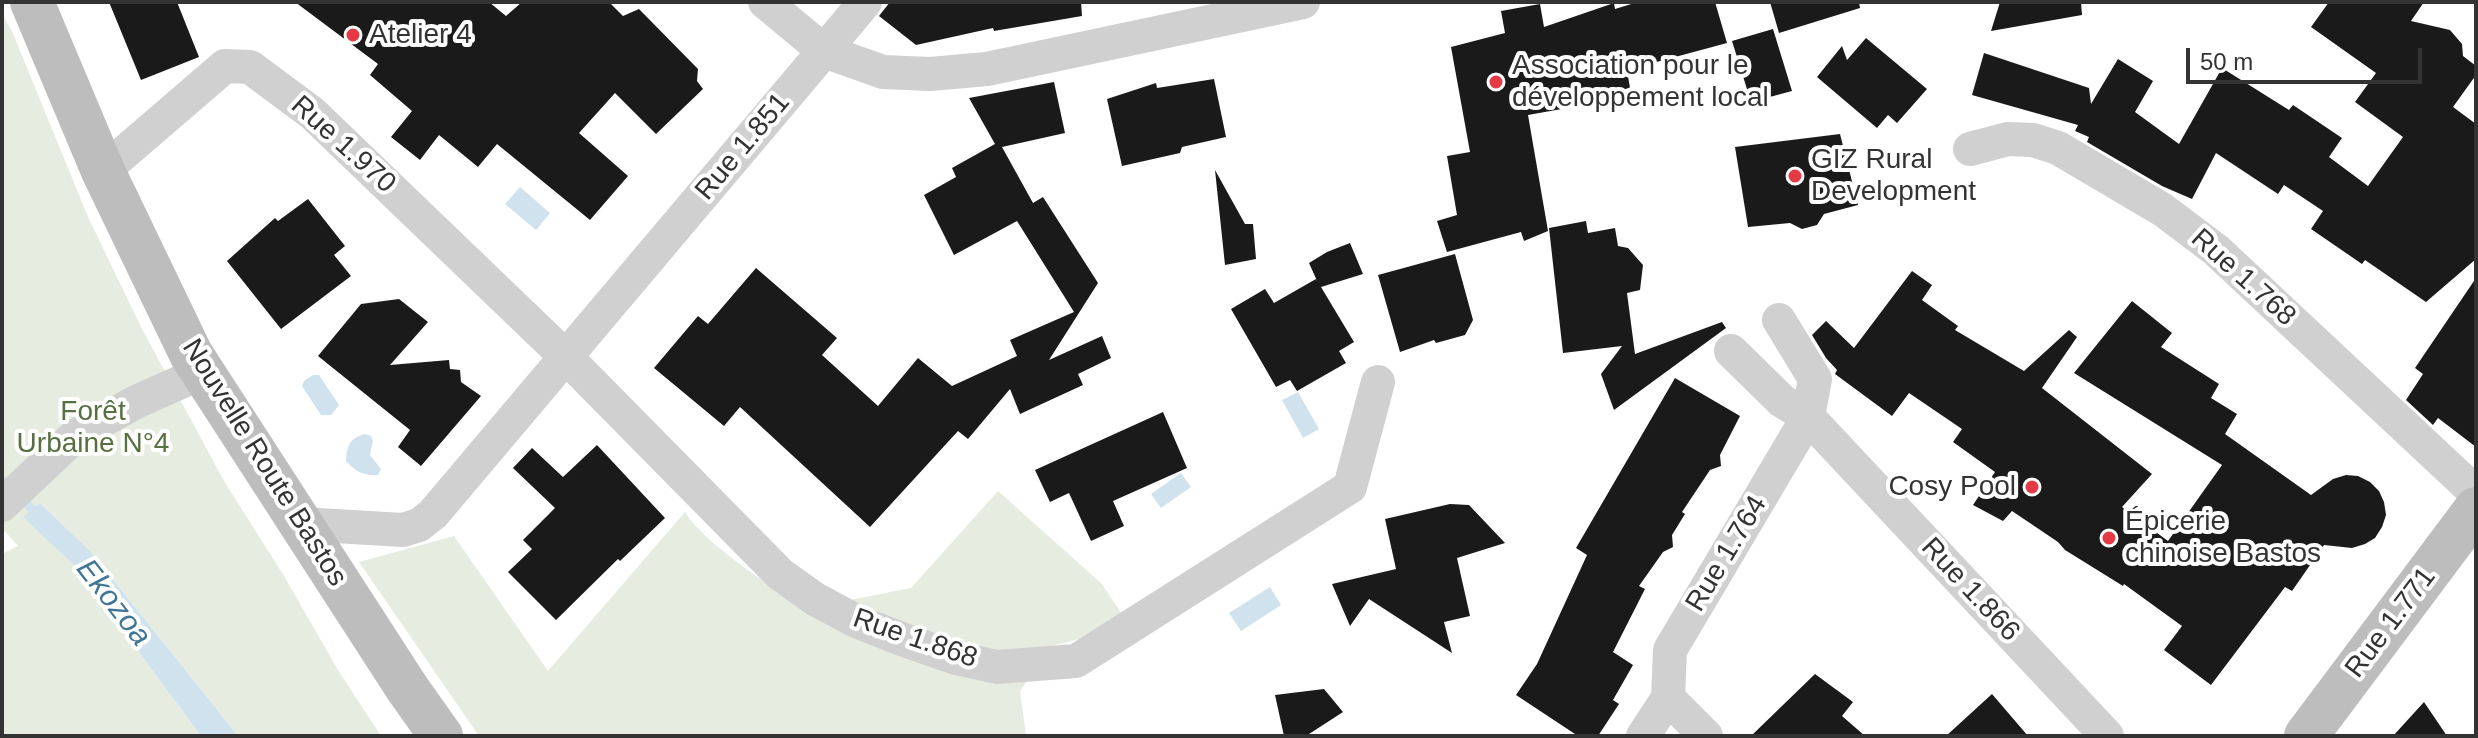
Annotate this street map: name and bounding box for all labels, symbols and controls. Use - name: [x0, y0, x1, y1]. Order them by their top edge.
- place label: Atelier 4: [369, 18, 472, 52]
- marker: Atelier 4: [344, 26, 362, 44]
- scale bar: [2190, 32, 2426, 82]
- text: 50 m: [2200, 48, 2253, 75]
- place label: Association pour le développement local: [1512, 49, 1769, 115]
- marker: Association pour le développement local: [1487, 73, 1505, 91]
- street label: Rue 1.851: [689, 87, 797, 207]
- street label: Rue 1.970: [284, 89, 402, 201]
- place label: GIZ Rural Development: [1811, 143, 1976, 209]
- marker: GIZ Rural Development: [1786, 167, 1804, 185]
- street label: Rue 1.768: [2184, 222, 2302, 334]
- street label: Nouvelle Route Bastos: [174, 333, 354, 593]
- park label: Forêt Urbaine N°4: [17, 395, 169, 461]
- place label: Cosy Pool: [1888, 470, 2016, 504]
- marker: Cosy Pool: [2023, 478, 2041, 496]
- street label: Rue 1.764: [1679, 490, 1775, 618]
- place label: Épicerie chinoise Bastos: [2125, 505, 2321, 571]
- marker: Épicerie chinoise Bastos: [2100, 529, 2118, 547]
- street label: Rue 1.866: [1914, 531, 2026, 649]
- water label: Ekozoa: [68, 552, 158, 654]
- street label: Rue 1.771: [2339, 561, 2443, 685]
- street label: Rue 1.868: [848, 602, 982, 676]

